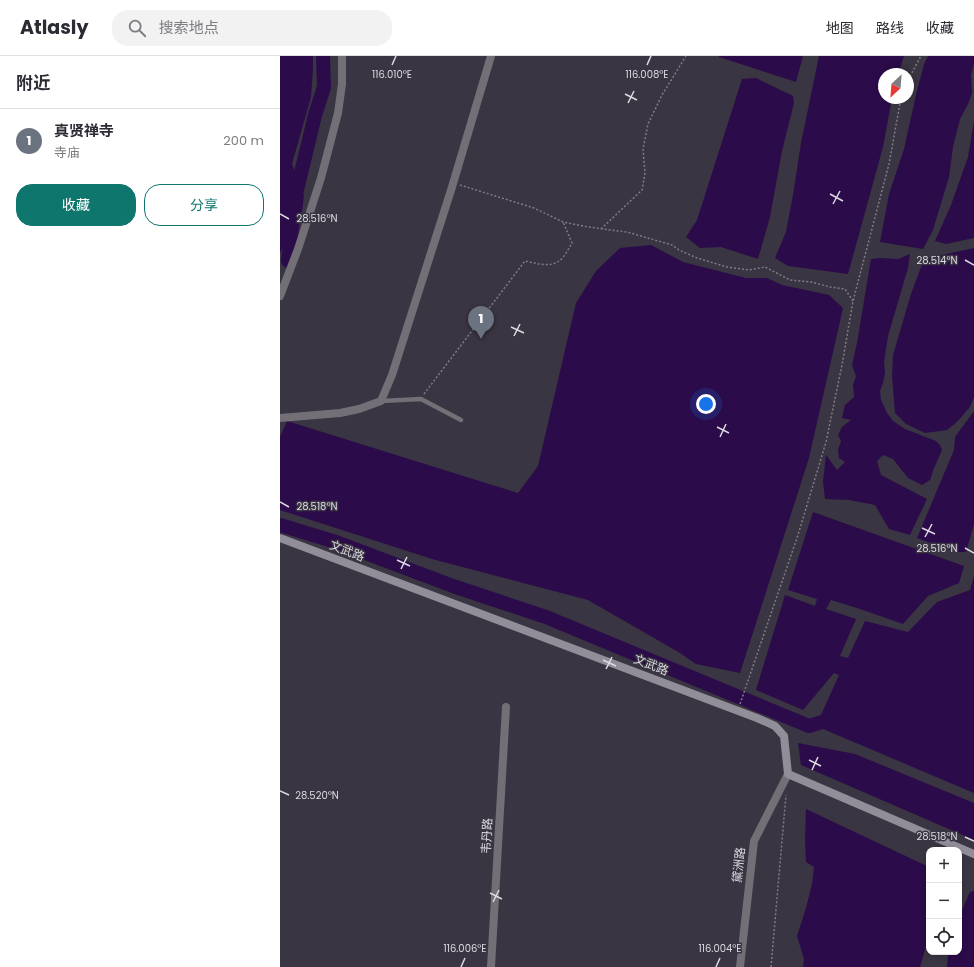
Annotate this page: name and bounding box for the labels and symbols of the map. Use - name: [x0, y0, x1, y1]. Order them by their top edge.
- text: 116.010°E: [372, 67, 412, 82]
- text: 116.008°E: [626, 67, 668, 82]
- north arrow: [878, 68, 914, 104]
- text: 28.516°N: [296, 211, 338, 226]
- text: 28.514°N: [916, 253, 958, 268]
- pin: 1: [468, 306, 494, 339]
- your location: [696, 394, 716, 414]
- text: 28.518°N: [296, 499, 338, 514]
- street label: 文武路: [327, 536, 367, 565]
- text: 28.516°N: [916, 541, 958, 556]
- street label: 文武路: [631, 650, 671, 679]
- text: 28.520°N: [295, 788, 339, 803]
- street label: 韦丹路: [477, 818, 496, 854]
- text: 28.518°N: [916, 829, 958, 844]
- street label: 黛洲路: [728, 846, 749, 884]
- text: 116.006°E: [444, 941, 487, 956]
- text: 116.004°E: [699, 941, 741, 956]

